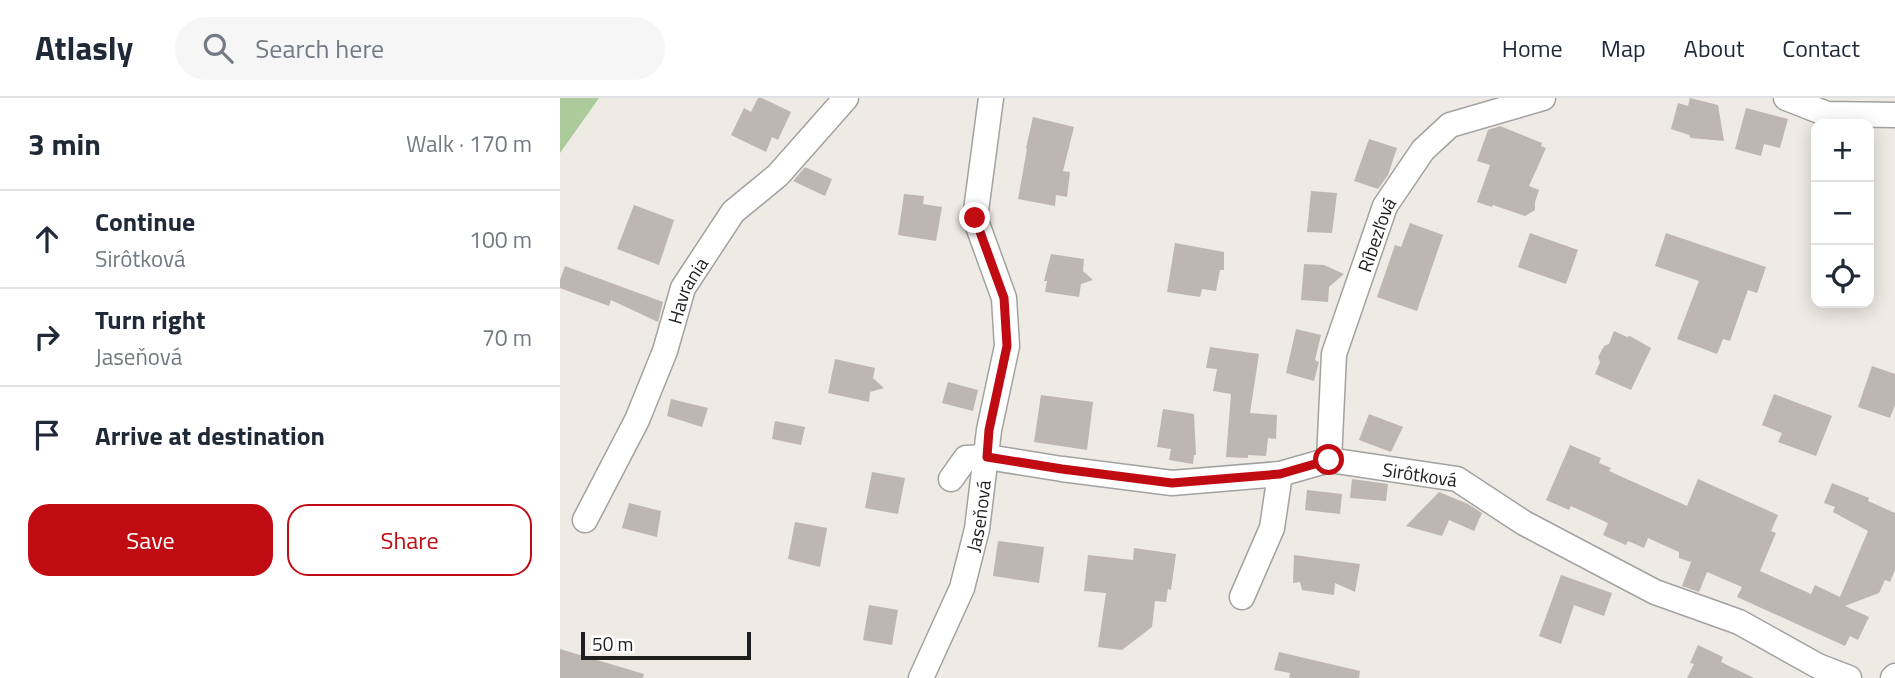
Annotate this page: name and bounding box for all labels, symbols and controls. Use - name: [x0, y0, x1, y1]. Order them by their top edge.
- search box: [175, 17, 665, 80]
- text: Atlasly: [35, 23, 133, 73]
- icon: search: [199, 29, 237, 67]
- text: Search here: [255, 29, 384, 68]
- text: Home: [1502, 30, 1563, 66]
- text: Map: [1601, 30, 1646, 66]
- text: About: [1684, 30, 1744, 66]
- text: Contact: [1782, 30, 1860, 66]
- map controls: [1811, 119, 1874, 308]
- button: +: [1811, 119, 1874, 182]
- text: 3 min: [28, 121, 101, 167]
- text: Walk · 170 m: [406, 126, 532, 161]
- button: −: [1811, 182, 1874, 245]
- street label: Ríbezľová: [1349, 190, 1402, 276]
- text: Continue: [95, 202, 195, 241]
- route end: [959, 202, 990, 233]
- icon: ahead: [28, 220, 66, 258]
- text: 100 m: [469, 222, 532, 257]
- text: Sirôtková: [95, 241, 185, 276]
- button: locate: [1811, 245, 1874, 308]
- street label: Havrania: [659, 250, 715, 327]
- text: Turn right: [95, 300, 206, 339]
- icon: right: [28, 318, 66, 356]
- text: 70 m: [482, 320, 532, 355]
- text: Jaseňová: [95, 339, 182, 374]
- icon: arrive: [28, 416, 66, 454]
- text: Arrive at destination: [95, 416, 325, 455]
- route start: [1313, 444, 1344, 475]
- street label: Sirôtková: [1381, 454, 1460, 493]
- street label: Jaseňová: [957, 478, 997, 555]
- button: Save: [28, 504, 273, 576]
- button: Share: [287, 504, 532, 576]
- scale bar: [581, 629, 751, 661]
- text: 50 m: [592, 629, 633, 658]

